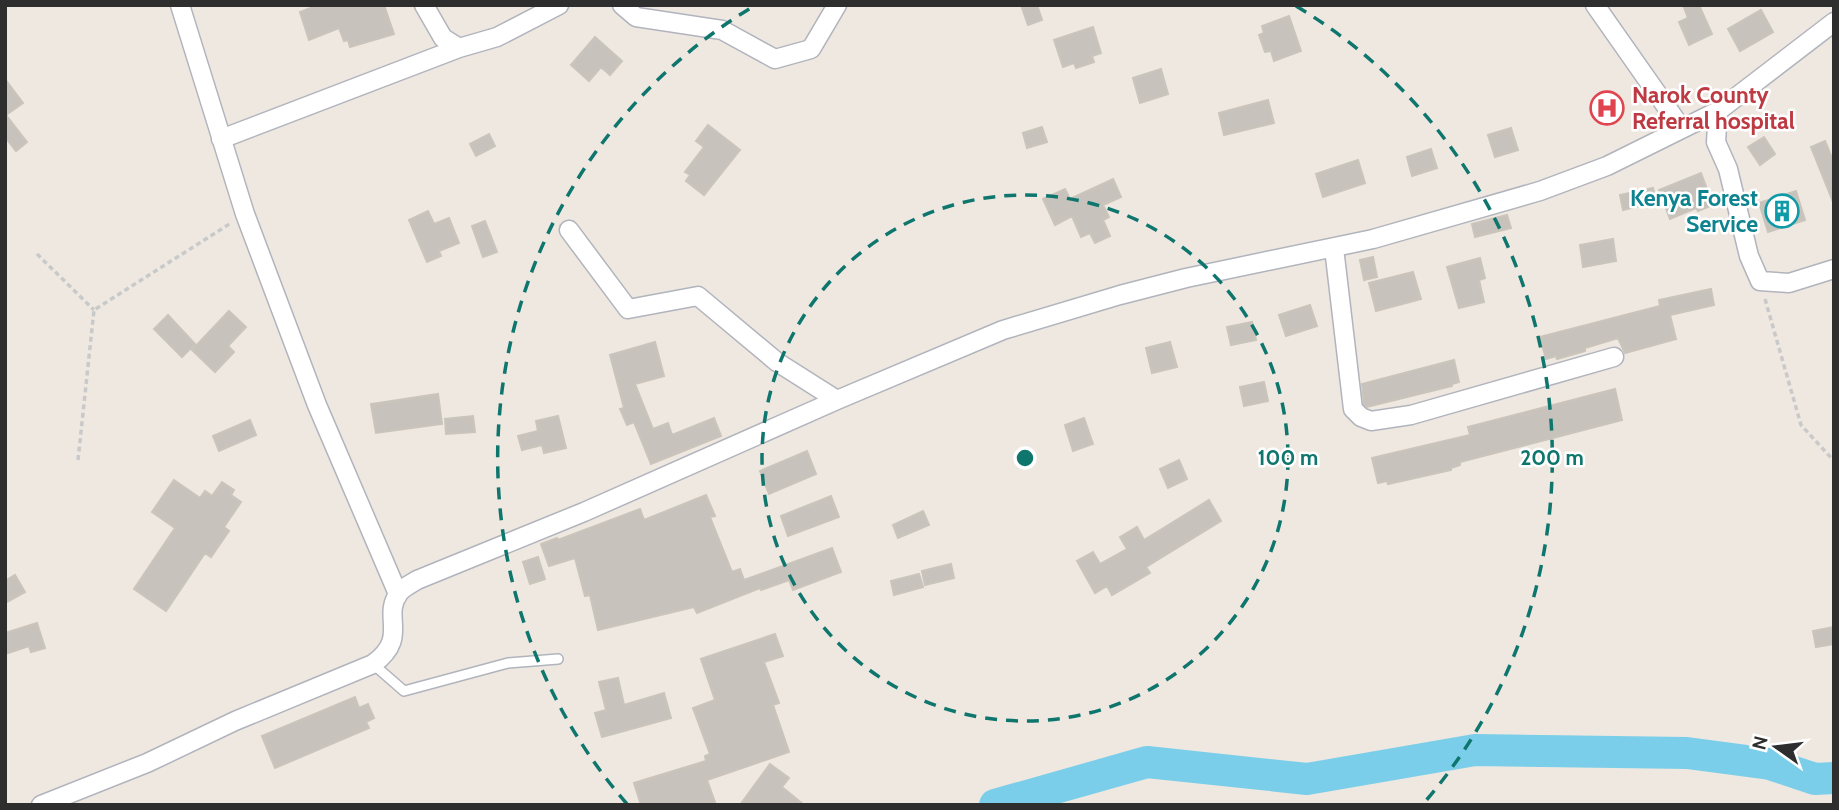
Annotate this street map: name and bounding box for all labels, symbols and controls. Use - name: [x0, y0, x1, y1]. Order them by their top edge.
- place label: Narok County Referral hospital: [1632, 81, 1795, 135]
- hospital icon: Narok County Referral hospital: [1588, 89, 1626, 127]
- place label: Kenya Forest Service: [1630, 184, 1758, 238]
- building icon: Kenya Forest Service: [1763, 192, 1801, 230]
- text: 100 m: [1258, 445, 1318, 470]
- text: 200 m: [1520, 445, 1584, 470]
- centre of rings: [1013, 446, 1037, 470]
- north arrow: [1741, 712, 1811, 782]
- text: N: [1747, 734, 1773, 752]

